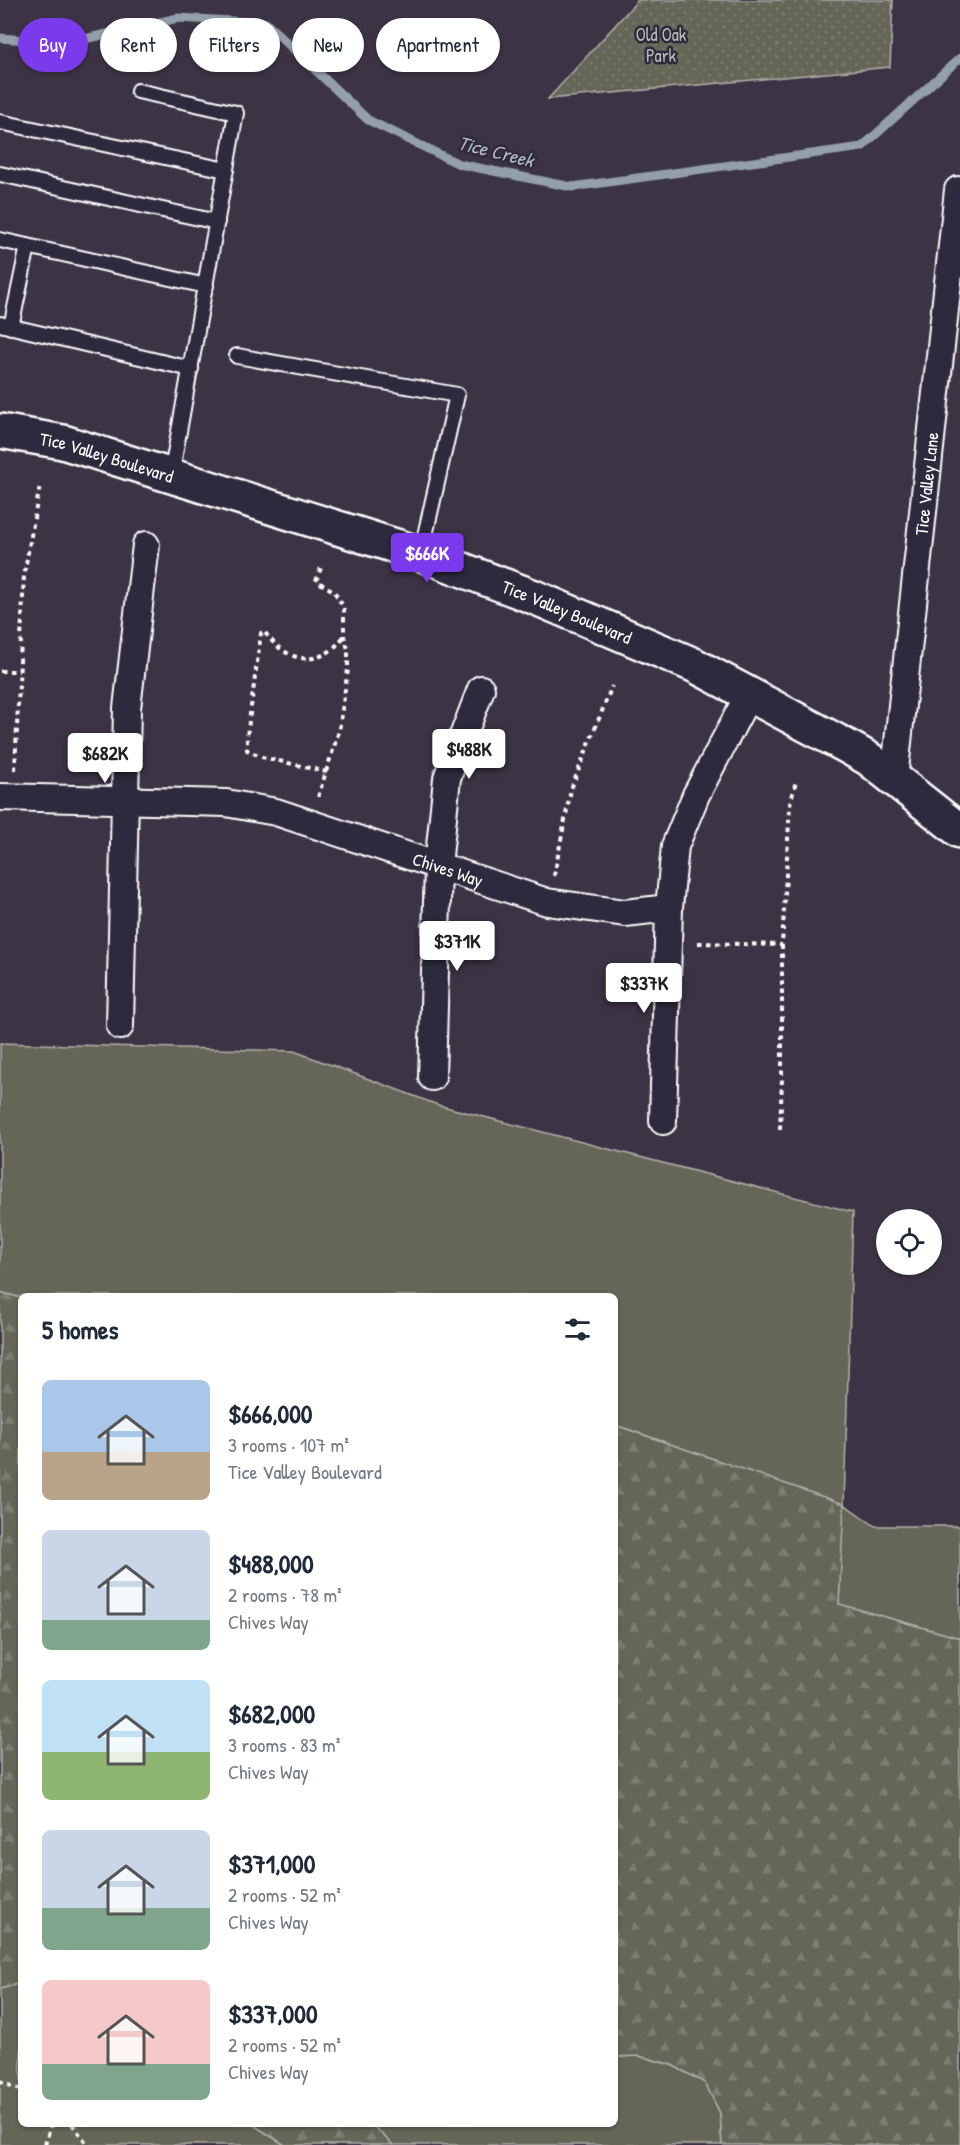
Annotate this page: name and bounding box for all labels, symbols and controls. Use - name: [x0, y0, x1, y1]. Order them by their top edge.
- chip: Buy: [18, 18, 88, 72]
- chip: Rent: [100, 18, 177, 72]
- chip: Filters: [189, 18, 280, 72]
- chip: New: [292, 18, 364, 72]
- chip: Apartment: [376, 18, 500, 72]
- park label: Old Oak Park: [636, 22, 687, 68]
- water label: Tice Creek: [455, 129, 538, 174]
- street label: Tice Valley Boulevard: [38, 426, 177, 488]
- street label: Tice Valley Lane: [908, 431, 944, 537]
- pin: $666K: [385, 533, 469, 584]
- text: $666K: [405, 539, 449, 566]
- street label: Tice Valley Boulevard: [499, 574, 636, 650]
- pin: $488K: [427, 729, 511, 780]
- pin: $682K: [63, 733, 147, 784]
- text: $488K: [446, 735, 492, 762]
- text: $682K: [82, 739, 128, 766]
- street label: Chives Way: [409, 846, 487, 893]
- pin: $371K: [415, 921, 499, 972]
- text: $371K: [434, 927, 480, 954]
- pin: $337K: [602, 963, 686, 1014]
- text: $337K: [620, 969, 668, 996]
- map controls: [876, 1209, 942, 1275]
- button: locate: [876, 1209, 942, 1275]
- text: 5 homes: [42, 1312, 118, 1347]
- icon: filters: [561, 1313, 594, 1346]
- text: $666,000: [228, 1396, 313, 1431]
- icon: home: [90, 1404, 162, 1476]
- text: 3 rooms · 107 m²: [228, 1431, 349, 1458]
- text: Tice Valley Boulevard: [228, 1458, 382, 1485]
- text: $488,000: [228, 1546, 314, 1581]
- icon: home: [90, 1554, 162, 1626]
- text: 2 rooms · 78 m²: [228, 1581, 342, 1608]
- text: Chives Way: [228, 1608, 309, 1635]
- text: $682,000: [228, 1696, 315, 1731]
- icon: home: [90, 1704, 162, 1776]
- text: 3 rooms · 83 m²: [228, 1731, 340, 1758]
- text: Chives Way: [228, 1758, 309, 1785]
- text: $371,000: [228, 1846, 315, 1881]
- icon: home: [90, 1854, 162, 1926]
- text: 2 rooms · 52 m²: [228, 1881, 341, 1908]
- text: Chives Way: [228, 1908, 309, 1935]
- text: $337,000: [228, 1996, 318, 2031]
- icon: home: [90, 2004, 162, 2076]
- text: 2 rooms · 52 m²: [228, 2031, 341, 2058]
- text: Chives Way: [228, 2058, 309, 2085]

